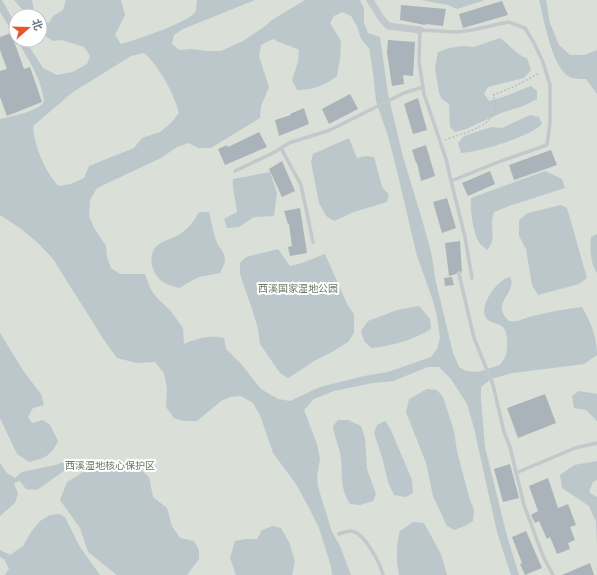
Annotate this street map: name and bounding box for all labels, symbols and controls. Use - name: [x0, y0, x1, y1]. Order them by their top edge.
- north arrow: [8, 8, 48, 48]
- text: 北: [28, 17, 47, 32]
- park label: 西溪国家湿地公园: [258, 281, 338, 296]
- park label: 西溪湿地核心保护区: [65, 458, 155, 473]

